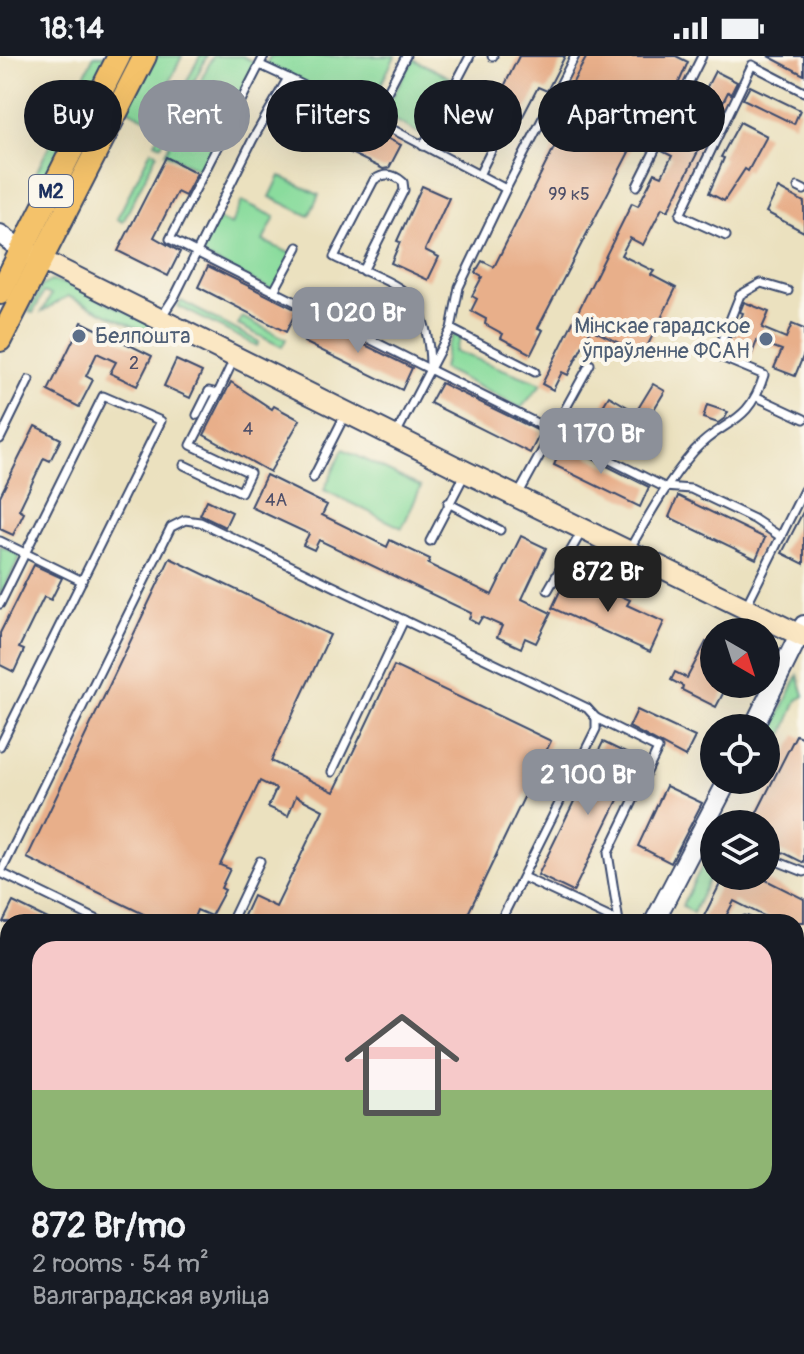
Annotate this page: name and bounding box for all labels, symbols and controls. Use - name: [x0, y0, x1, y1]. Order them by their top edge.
- text: 18:14: [40, 10, 104, 47]
- chip: Buy: [24, 80, 122, 152]
- chip: Rent: [138, 80, 250, 152]
- chip: Filters: [266, 80, 398, 152]
- chip: New: [414, 80, 522, 152]
- chip: Apartment: [538, 80, 725, 152]
- road number: М2: [29, 175, 73, 207]
- house number: 99 к5: [548, 183, 590, 206]
- pin: 1 020 Br: [275, 287, 441, 355]
- text: 1 020 Br: [310, 297, 406, 329]
- place label: Мінскае гарадское ўпраўленне ФСАН: [574, 312, 750, 365]
- place label: Белпошта: [95, 322, 190, 350]
- marker: Белпошта: [70, 327, 88, 345]
- marker: Мінскае гарадское ўпраўленне ФСАН: [757, 330, 775, 348]
- house number: 2: [129, 352, 139, 375]
- pin: 1 170 Br: [518, 408, 684, 476]
- house number: 4: [243, 418, 254, 441]
- text: 1 170 Br: [557, 418, 645, 450]
- house number: 4А: [265, 489, 287, 512]
- pin: 872 Br: [543, 546, 673, 614]
- text: 872 Br: [572, 556, 644, 588]
- north arrow: [700, 618, 780, 698]
- map controls: [700, 618, 780, 890]
- button: locate: [700, 714, 780, 794]
- pin: 2 100 Br: [505, 749, 671, 817]
- text: 2 100 Br: [540, 759, 636, 791]
- button: layers: [700, 810, 780, 890]
- icon: home: [330, 993, 474, 1137]
- text: 872 Br/mo: [32, 1205, 186, 1248]
- text: 2 rooms · 54 m²: [32, 1248, 209, 1280]
- text: Валгаградская вуліца: [32, 1280, 269, 1312]

